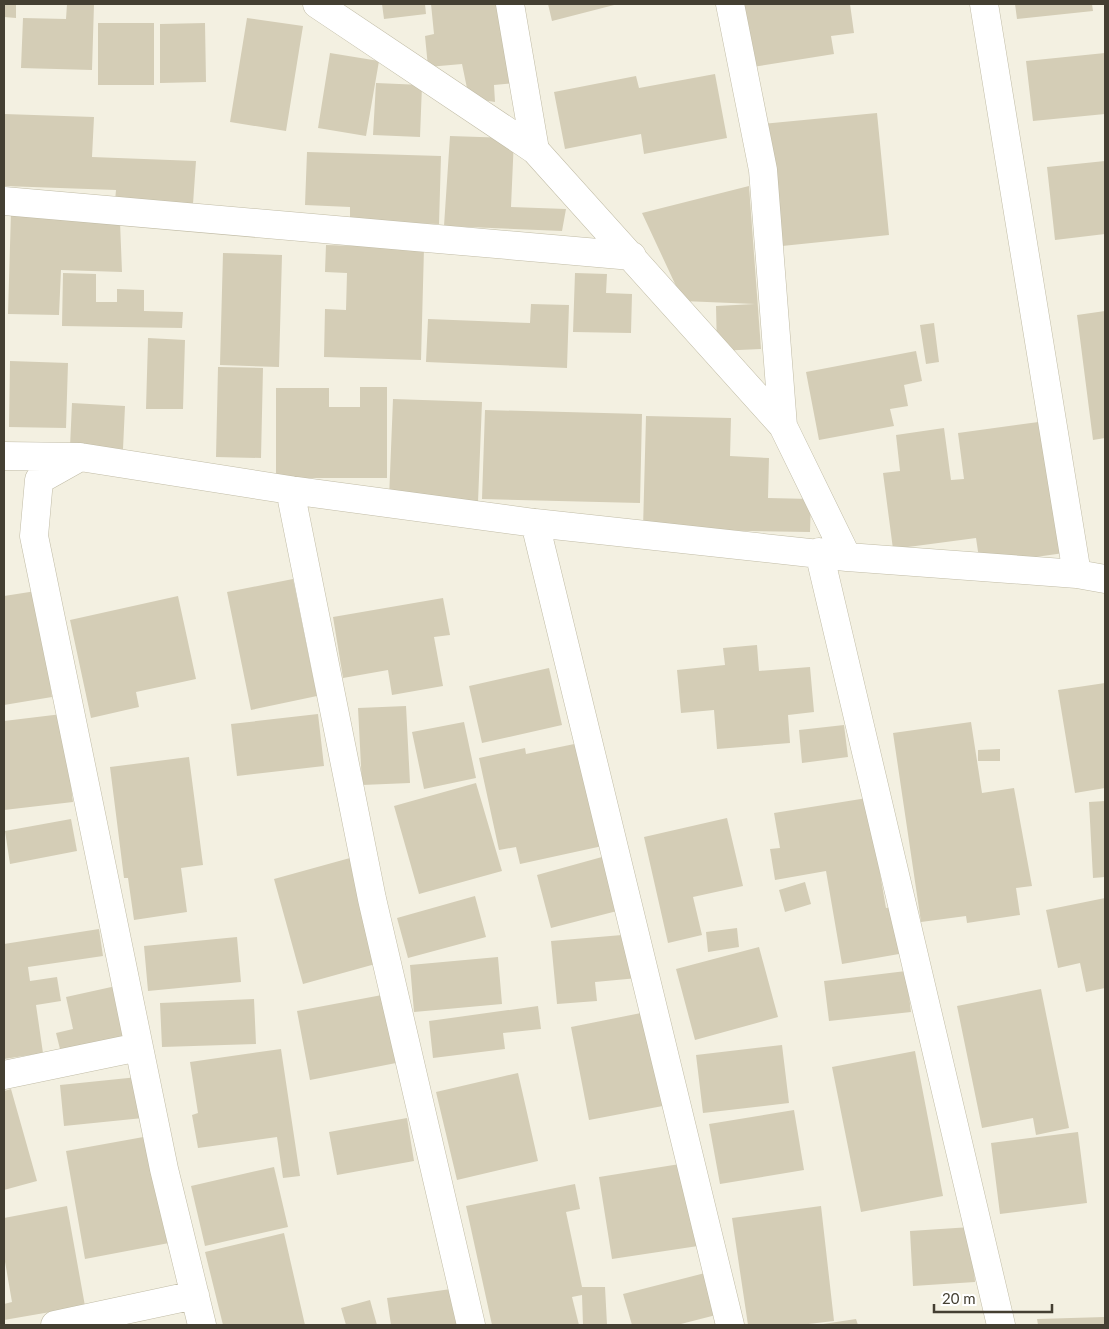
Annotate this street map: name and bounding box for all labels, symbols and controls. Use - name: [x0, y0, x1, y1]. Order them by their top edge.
- scale bar: [934, 1282, 1052, 1314]
- text: 20 m: [942, 1289, 976, 1307]

